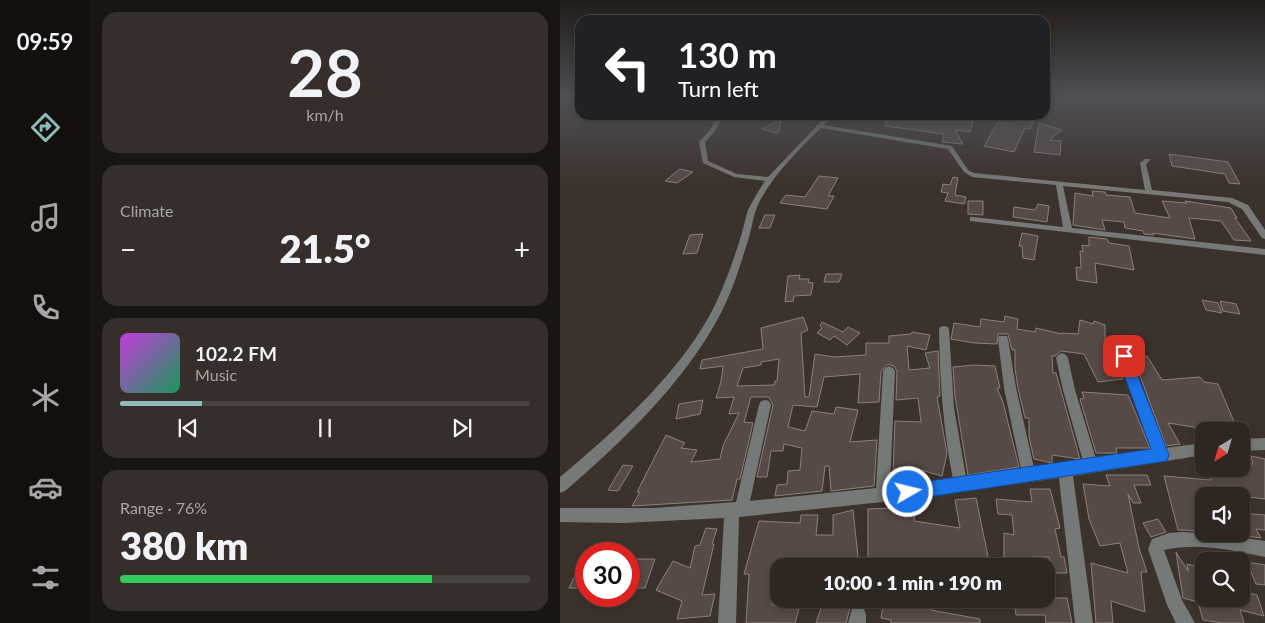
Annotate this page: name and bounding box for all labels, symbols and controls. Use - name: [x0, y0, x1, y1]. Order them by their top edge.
- text: 09:59: [17, 28, 73, 55]
- text: 28: [287, 33, 363, 111]
- text: 130 m: [678, 33, 777, 75]
- icon: left: [595, 35, 660, 100]
- text: Turn left: [678, 75, 759, 102]
- text: km/h: [306, 105, 344, 124]
- icon: directions: [28, 110, 63, 145]
- icon: music: [28, 200, 63, 235]
- text: Climate: [120, 201, 173, 220]
- text: 21.5°: [279, 225, 371, 271]
- text: −: [120, 232, 136, 266]
- text: +: [514, 232, 530, 266]
- icon: phone: [28, 290, 63, 325]
- pin: [1103, 335, 1145, 377]
- text: 102.2 FM: [195, 342, 277, 365]
- icon: arrive: [1110, 342, 1138, 370]
- text: Music: [195, 365, 237, 384]
- icon: climate: [28, 380, 63, 415]
- icon: previous: [174, 414, 202, 442]
- icon: pause: [311, 414, 339, 442]
- icon: next: [448, 414, 476, 442]
- north arrow: [1195, 422, 1250, 478]
- map controls: [1195, 422, 1250, 607]
- position arrow: [881, 465, 933, 517]
- icon: car: [28, 470, 63, 505]
- button: sound: [1195, 487, 1250, 542]
- text: Range · 76%: [120, 498, 207, 517]
- text: 380 km: [120, 522, 248, 568]
- speed limit sign: 30: [575, 542, 640, 607]
- button: search: [1195, 552, 1250, 607]
- icon: filters: [28, 560, 63, 595]
- text: 10:00 · 1 min · 190 m: [823, 571, 1002, 594]

